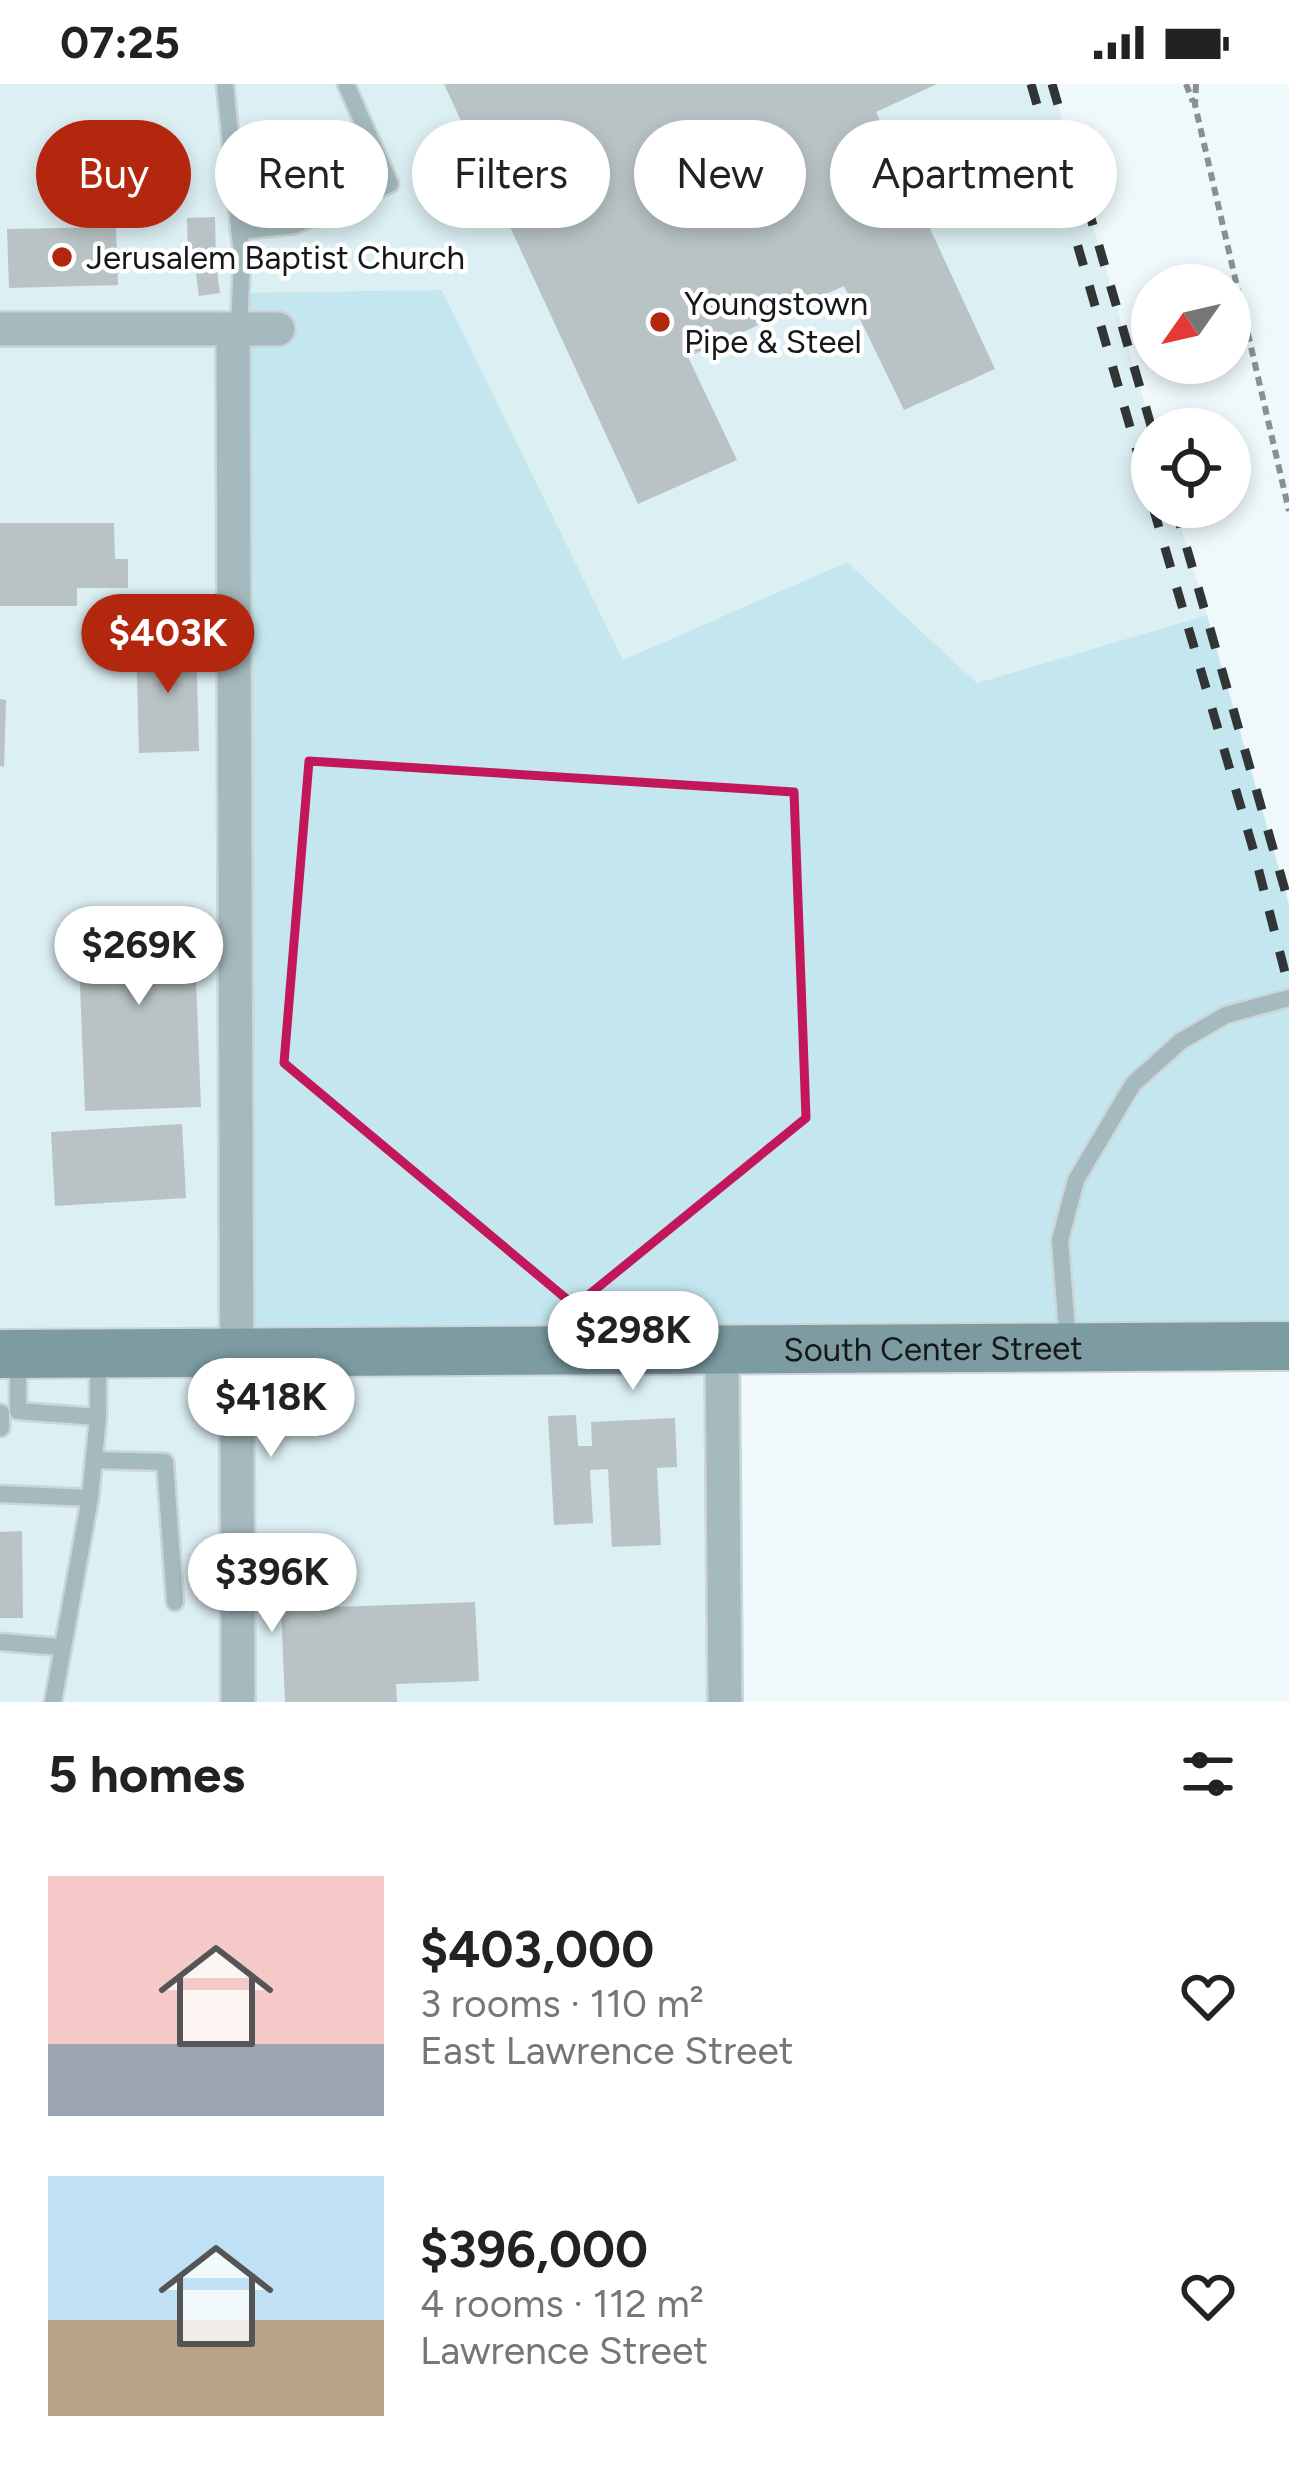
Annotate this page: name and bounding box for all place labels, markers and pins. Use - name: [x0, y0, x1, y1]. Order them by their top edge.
- place label: Jerusalem Baptist Church: [86, 238, 465, 277]
- marker: Jerusalem Baptist Church: [49, 244, 75, 270]
- place label: Youngstown Pipe & Steel: [684, 284, 868, 361]
- marker: Youngstown Pipe & Steel: [647, 309, 673, 335]
- pin: $403K: [84, 594, 252, 696]
- pin: $269K: [55, 906, 223, 1008]
- pin: $298K: [549, 1291, 717, 1393]
- pin: $418K: [187, 1358, 355, 1460]
- pin: $396K: [188, 1533, 356, 1635]

